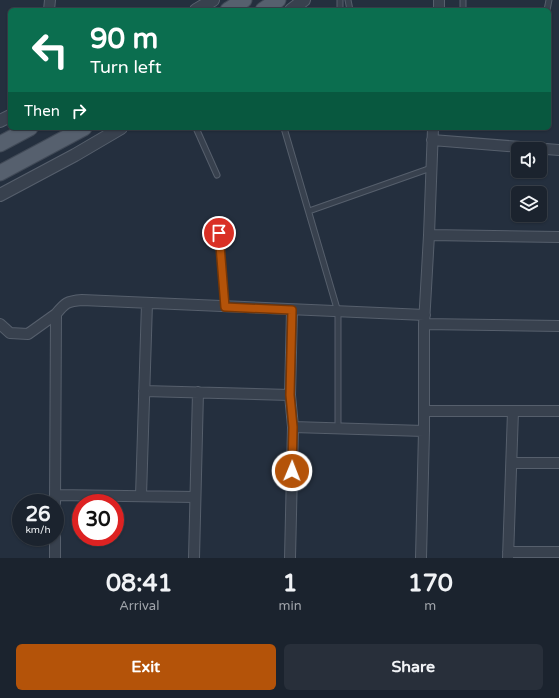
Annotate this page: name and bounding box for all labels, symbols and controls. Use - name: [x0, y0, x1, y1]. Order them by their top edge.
- text: 90 m: [90, 22, 158, 56]
- icon: left: [24, 24, 76, 76]
- text: Turn left: [90, 56, 162, 78]
- icon: right: [68, 100, 90, 122]
- text: Then: [24, 102, 60, 120]
- map controls: [511, 142, 547, 222]
- button: sound: [511, 142, 547, 178]
- button: layers: [511, 186, 547, 222]
- pin: [202, 216, 236, 250]
- icon: arrive: [208, 222, 230, 244]
- position arrow: [271, 450, 313, 492]
- speed limit sign: 30: [72, 494, 124, 546]
- text: 26: [25, 503, 51, 527]
- text: km/h: [25, 524, 51, 536]
- text: 08:41: [106, 569, 173, 598]
- text: 1: [283, 569, 298, 598]
- text: 170: [408, 569, 453, 598]
- text: Arrival: [119, 598, 159, 614]
- text: min: [279, 598, 302, 614]
- text: m: [424, 598, 436, 614]
- button: Exit: [16, 644, 276, 690]
- button: Share: [284, 644, 543, 690]

